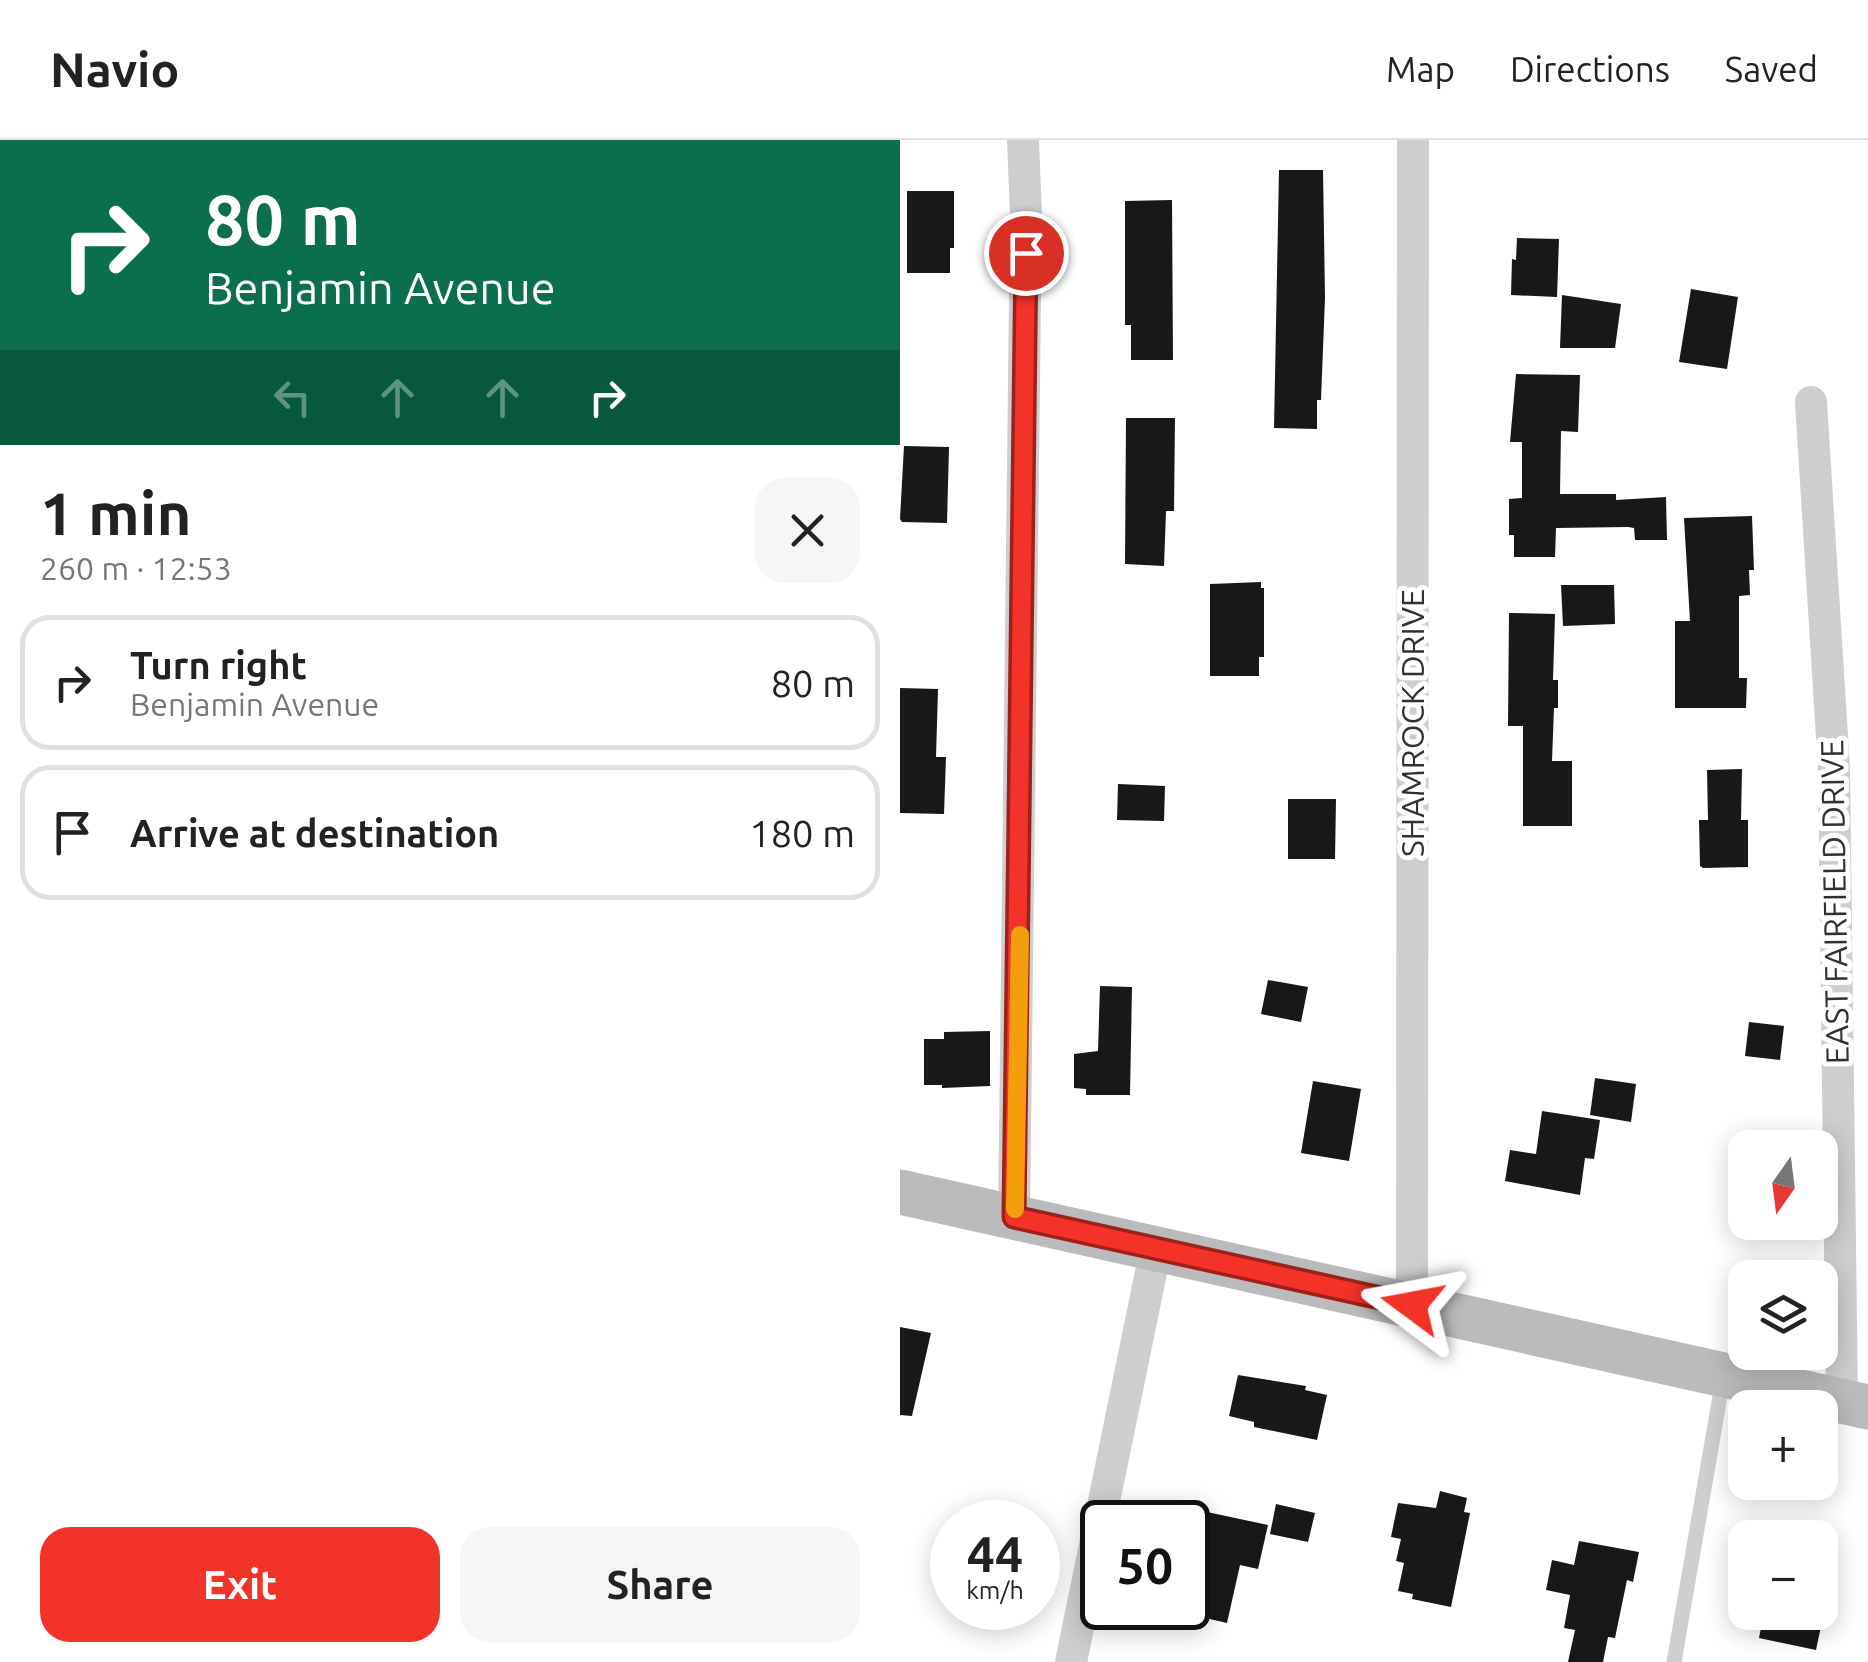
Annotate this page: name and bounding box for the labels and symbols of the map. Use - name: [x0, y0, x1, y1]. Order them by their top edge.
- pin: [984, 211, 1069, 296]
- street label: SHAMROCK DRIVE: [1394, 589, 1430, 857]
- street label: EAST FAIRFIELD DRIVE: [1813, 739, 1855, 1065]
- north arrow: [1728, 1130, 1838, 1240]
- position arrow: [1360, 1253, 1464, 1357]
- speed limit sign: 50: [1080, 1500, 1210, 1630]

